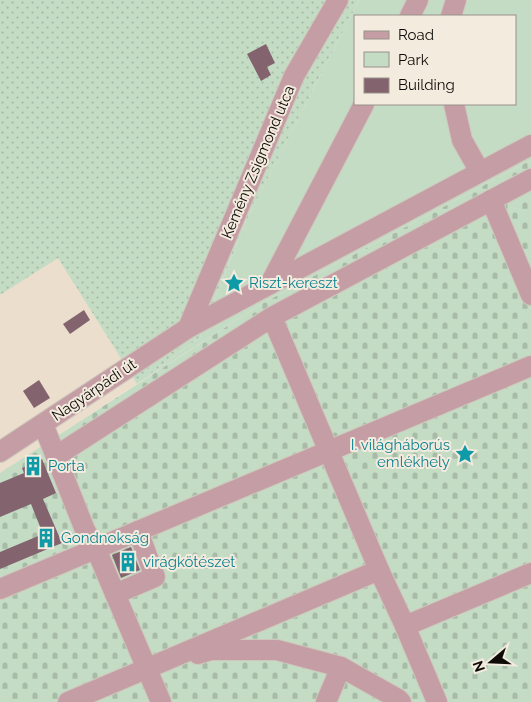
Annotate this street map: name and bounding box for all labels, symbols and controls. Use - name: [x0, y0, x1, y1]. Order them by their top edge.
- legend: [354, 15, 516, 105]
- text: Road: [398, 26, 434, 44]
- text: Park: [398, 51, 429, 69]
- text: Building: [398, 76, 455, 94]
- street label: Kemény Zsigmond utca: [218, 83, 298, 241]
- place icon: Riszt-kereszt: [223, 272, 245, 294]
- place label: Riszt-kereszt: [249, 274, 338, 292]
- street label: Nagyárpádi út: [48, 355, 140, 425]
- place label: I. világháborús emlékhely: [351, 436, 450, 471]
- place icon: I. világháborús emlékhely: [454, 443, 476, 465]
- building icon: Porta: [22, 455, 44, 477]
- place label: Porta: [48, 457, 85, 475]
- building icon: Gondnokság: [35, 527, 57, 549]
- place label: Gondnokság: [61, 529, 149, 547]
- building icon: virágkötészet: [117, 551, 139, 573]
- place label: virágkötészet: [143, 553, 235, 571]
- north arrow: [466, 637, 516, 687]
- text: N: [469, 659, 488, 674]

